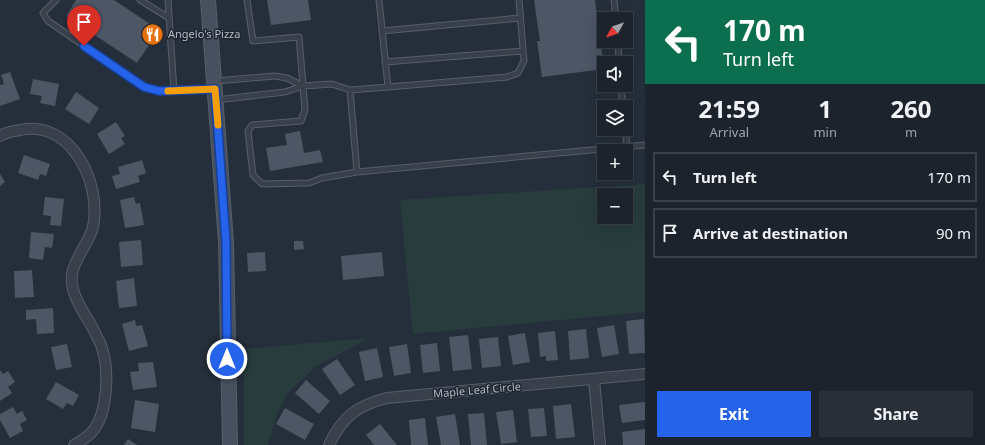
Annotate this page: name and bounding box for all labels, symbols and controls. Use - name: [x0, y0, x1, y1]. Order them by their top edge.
- pin: [67, 5, 101, 46]
- icon: arrive: [73, 11, 95, 33]
- text: 170 m: [723, 11, 806, 49]
- north arrow: [597, 12, 633, 48]
- map controls: [597, 12, 633, 224]
- icon: left: [657, 16, 709, 68]
- restaurant icon: Angelo's Pizza: [139, 21, 165, 47]
- place label: Angelo's Pizza: [168, 26, 240, 41]
- text: Turn left: [723, 47, 794, 71]
- button: sound: [597, 56, 633, 92]
- text: 21:59: [698, 92, 760, 125]
- text: 1: [818, 92, 832, 125]
- text: 260: [890, 92, 932, 125]
- button: layers: [597, 100, 633, 136]
- text: Arrival: [709, 123, 749, 141]
- text: min: [813, 123, 837, 141]
- text: m: [905, 123, 917, 141]
- button: +: [597, 144, 633, 180]
- icon: left: [659, 166, 681, 188]
- text: Turn left: [693, 167, 757, 187]
- text: 170 m: [927, 167, 971, 187]
- button: −: [597, 188, 633, 224]
- icon: arrive: [659, 222, 681, 244]
- text: Arrive at destination: [693, 223, 848, 243]
- text: 90 m: [936, 223, 971, 243]
- position arrow: [206, 338, 248, 380]
- street label: Maple Leaf Circle: [432, 378, 521, 401]
- button: Exit: [657, 391, 811, 437]
- button: Share: [819, 391, 973, 437]

